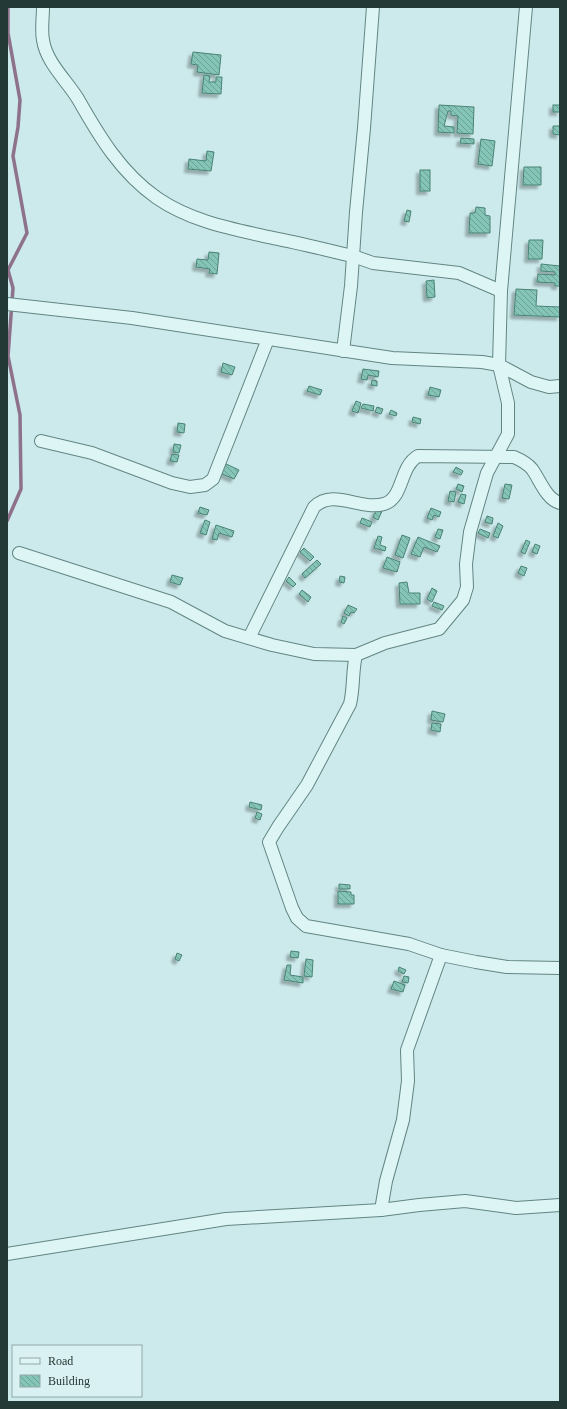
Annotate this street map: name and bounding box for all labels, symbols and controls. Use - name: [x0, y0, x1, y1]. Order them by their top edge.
- legend: [12, 1345, 142, 1397]
- text: Road: [48, 1354, 73, 1368]
- text: Building: [48, 1374, 90, 1388]

